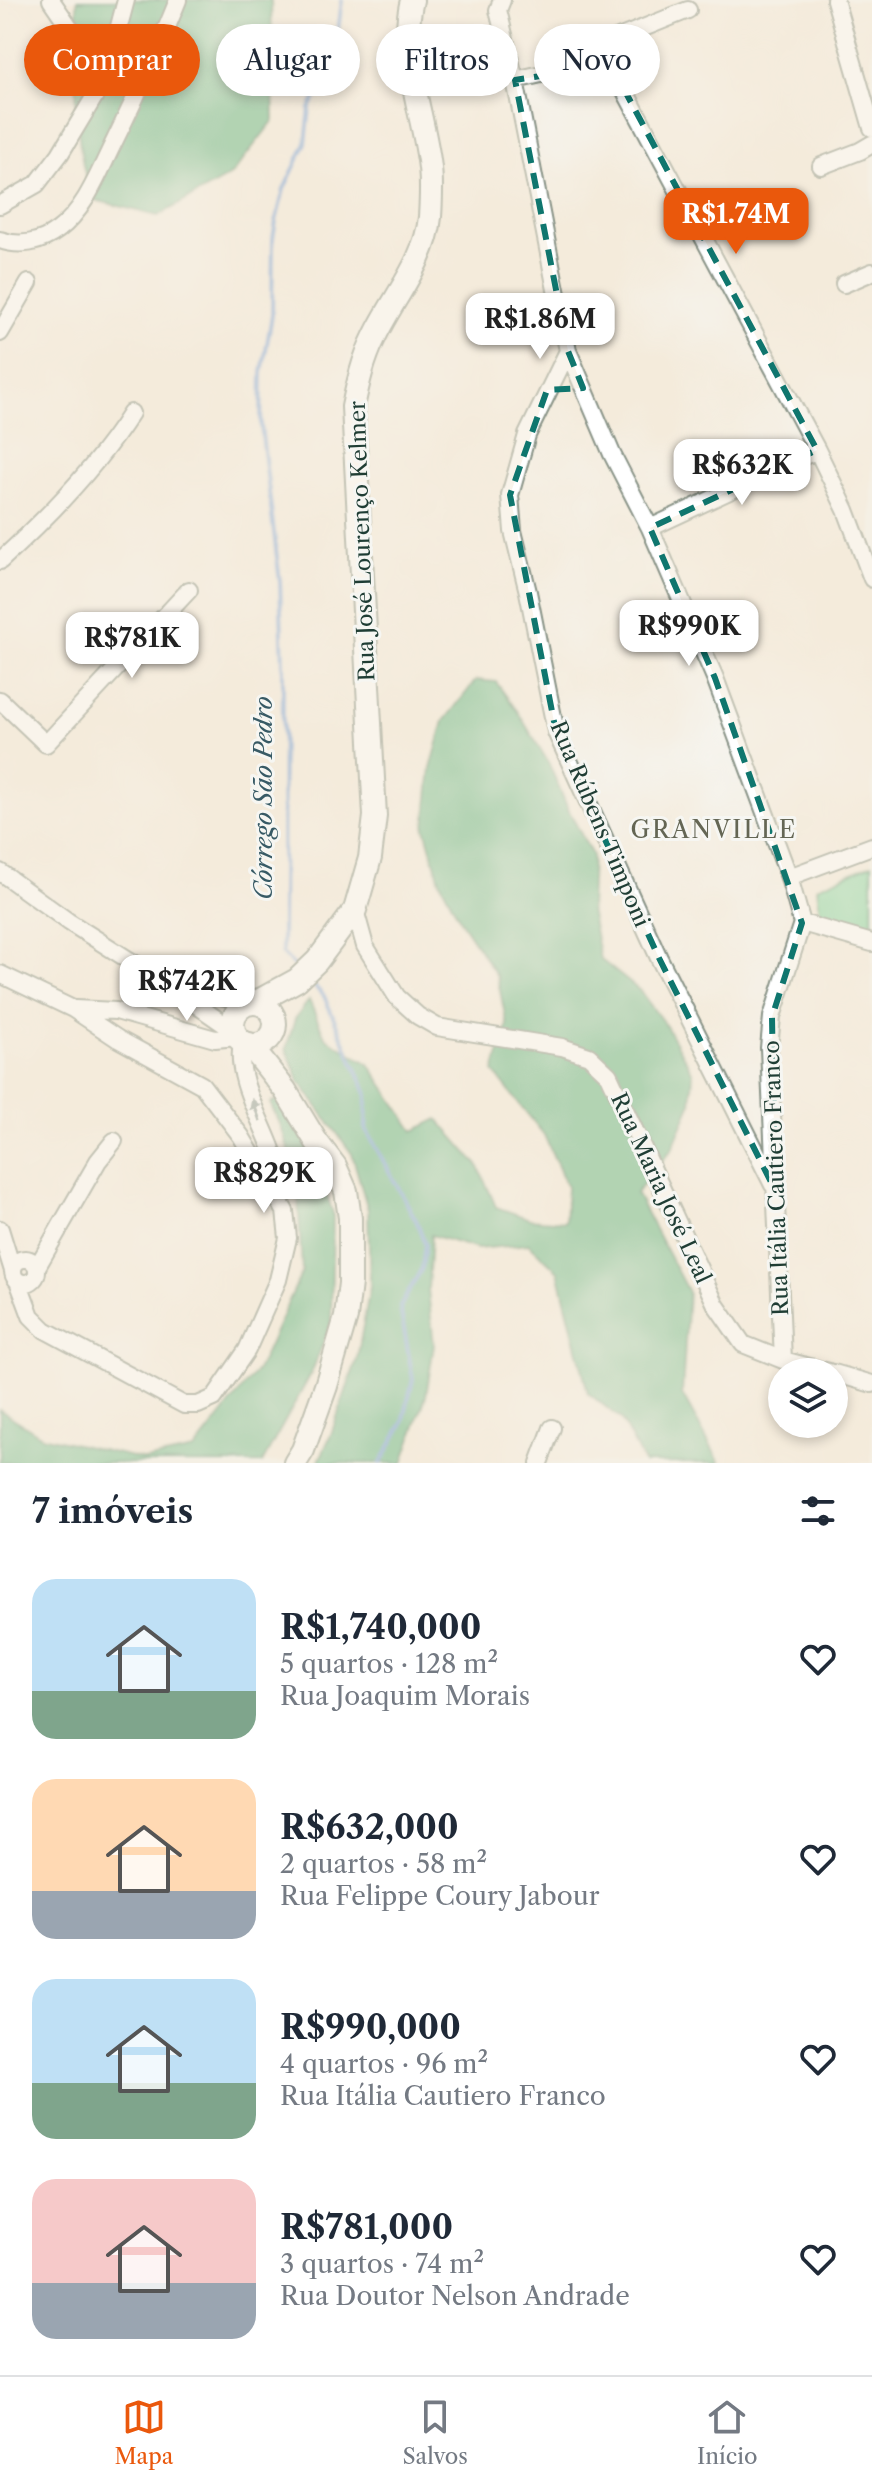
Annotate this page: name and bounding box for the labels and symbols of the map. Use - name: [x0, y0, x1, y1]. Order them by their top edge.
- pin: R$1.74M: [662, 188, 810, 256]
- pin: R$1.86M: [466, 293, 614, 361]
- street label: Rua José Lourenço Kelmer: [344, 400, 380, 682]
- pin: R$632K: [677, 439, 807, 507]
- pin: R$990K: [624, 600, 754, 668]
- pin: R$781K: [67, 612, 197, 680]
- water label: Córrego São Pedro: [249, 696, 278, 900]
- street label: Rua Rúbens Timponi: [544, 717, 656, 931]
- district label: GRANVILLE: [631, 815, 797, 844]
- pin: R$742K: [122, 955, 252, 1023]
- street label: Rua Itália Cautiero Franco: [758, 1040, 794, 1316]
- street label: Rua Maria José Leal: [605, 1088, 717, 1288]
- one-way arrow: [249, 1098, 262, 1122]
- pin: R$829K: [199, 1147, 329, 1215]

